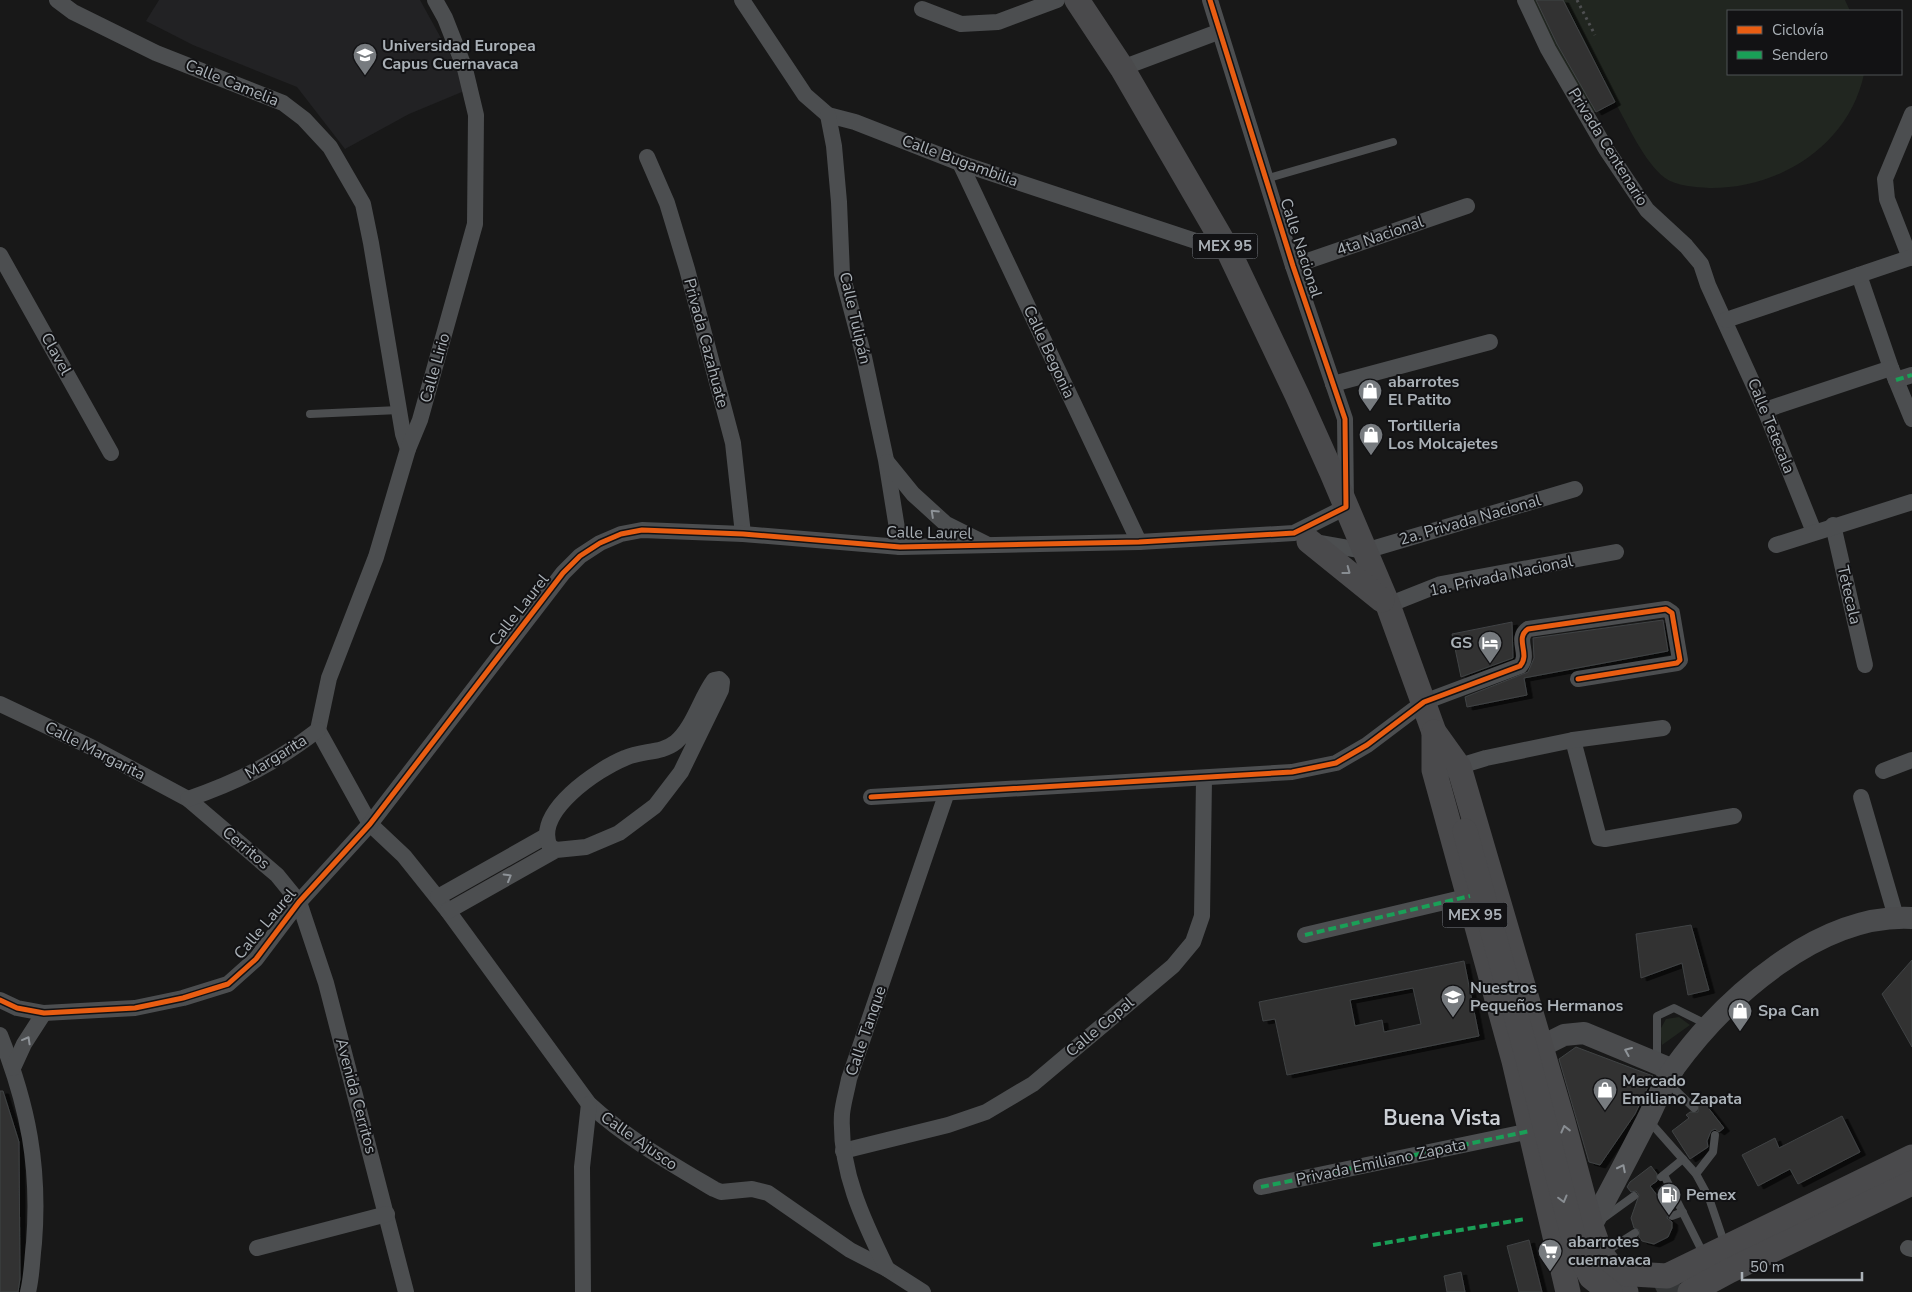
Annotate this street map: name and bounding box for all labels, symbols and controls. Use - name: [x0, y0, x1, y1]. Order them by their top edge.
- legend: [1727, 10, 1902, 75]
- text: Ciclovía: [1772, 20, 1824, 40]
- place label: Universidad Europea Capus Cuernavaca: [382, 35, 536, 75]
- school or university icon: Universidad Europea Capus Cuernavaca: [352, 42, 378, 76]
- text: Sendero: [1772, 45, 1828, 65]
- street label: Calle Camelia: [182, 54, 282, 112]
- street label: Privada Centenario: [1563, 84, 1653, 210]
- street label: Calle Bugambilia: [899, 130, 1021, 192]
- street label: Calle Nacional: [1275, 195, 1328, 301]
- street label: 4ta Nacional: [1334, 211, 1427, 261]
- road number: MEX 95: [1192, 234, 1258, 258]
- street label: Calle Tulipán: [834, 270, 876, 366]
- street label: Privada Cazahuate: [678, 276, 734, 410]
- street label: Calle Begonia: [1018, 302, 1080, 402]
- street label: Clavel: [35, 329, 77, 379]
- street label: Calle Lirio: [415, 330, 455, 406]
- place label: abarrotes El Patito: [1388, 371, 1459, 411]
- street label: Calle Tetecala: [1742, 375, 1800, 477]
- shop icon: abarrotes El Patito: [1357, 378, 1383, 412]
- place label: Tortilleria Los Molcajetes: [1388, 415, 1498, 455]
- shop icon: Tortilleria Los Molcajetes: [1358, 422, 1384, 456]
- street label: 2a. Privada Nacional: [1397, 489, 1544, 551]
- one-way arrow: [930, 509, 939, 518]
- street label: Calle Laurel: [886, 521, 972, 545]
- street label: 1a. Privada Nacional: [1427, 550, 1575, 602]
- street label: Tetecala: [1832, 563, 1866, 627]
- one-way arrow: [1341, 565, 1350, 573]
- street label: Calle Laurel: [484, 569, 554, 651]
- hotel icon: GS: [1477, 630, 1503, 664]
- place label: GS: [1450, 632, 1472, 654]
- street label: Calle Margarita: [41, 716, 149, 786]
- street label: Margarita: [241, 729, 311, 785]
- street label: Cerritos: [217, 822, 275, 874]
- one-way arrow: [502, 873, 511, 883]
- street label: Calle Laurel: [229, 884, 301, 964]
- road number: MEX 95: [1442, 902, 1508, 928]
- place label: Nuestros Pequeños Hermanos: [1470, 977, 1624, 1017]
- street label: Calle Tanque: [840, 983, 892, 1079]
- school or university icon: Nuestros Pequeños Hermanos: [1440, 984, 1466, 1018]
- street label: Calle Copal: [1061, 992, 1139, 1062]
- shop icon: Spa Can: [1727, 998, 1753, 1032]
- place label: Spa Can: [1758, 1000, 1819, 1022]
- one-way arrow: [20, 1036, 30, 1045]
- street label: Avenida Cerritos: [330, 1036, 382, 1156]
- one-way arrow: [1624, 1047, 1633, 1057]
- place label: Mercado Emiliano Zapata: [1622, 1070, 1742, 1110]
- shop icon: Mercado Emiliano Zapata: [1592, 1077, 1618, 1111]
- district label: Buena Vista: [1383, 1104, 1501, 1132]
- street label: Calle Ajusco: [596, 1106, 682, 1176]
- one-way arrow: [1560, 1124, 1571, 1133]
- street label: Privada Emiliano Zapata: [1294, 1133, 1468, 1191]
- one-way arrow: [1616, 1164, 1626, 1173]
- fuel station icon: Pemex: [1656, 1182, 1682, 1216]
- place label: Pemex: [1686, 1184, 1736, 1206]
- one-way arrow: [1557, 1195, 1568, 1204]
- place label: abarrotes cuernavaca: [1568, 1231, 1651, 1271]
- supermarket icon: abarrotes cuernavaca: [1537, 1238, 1563, 1272]
- scale bar: [1742, 1250, 1862, 1282]
- text: 50 m: [1750, 1257, 1785, 1277]

